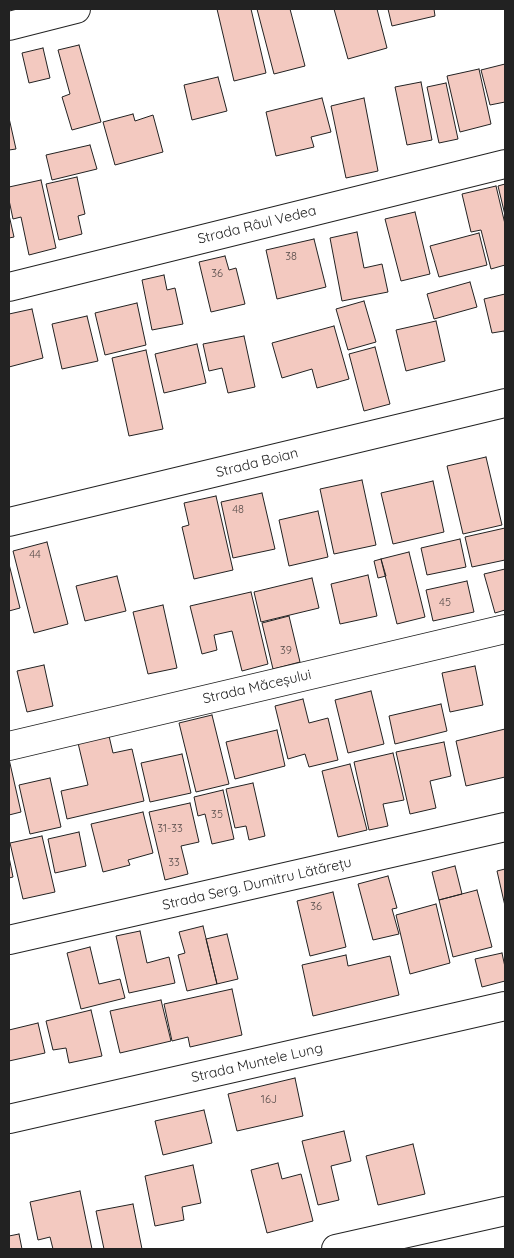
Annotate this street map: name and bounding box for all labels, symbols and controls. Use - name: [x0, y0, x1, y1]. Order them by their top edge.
- street label: Strada Râul Vedea: [196, 202, 318, 248]
- house number: 38: [285, 250, 297, 264]
- house number: 36: [211, 267, 223, 281]
- street label: Strada Boian: [214, 445, 300, 481]
- house number: 48: [232, 503, 244, 517]
- house number: 44: [29, 548, 41, 562]
- house number: 45: [439, 596, 451, 610]
- house number: 39: [280, 644, 292, 658]
- street label: Strada Măceșului: [201, 666, 313, 708]
- house number: 35: [211, 808, 223, 822]
- house number: 31-33: [157, 822, 183, 836]
- street label: Strada Serg. Dumitru Lătărețu: [161, 854, 353, 914]
- house number: 33: [168, 856, 180, 870]
- house number: 36: [310, 900, 322, 914]
- street label: Strada Muntele Lung: [190, 1040, 324, 1086]
- house number: 16J: [261, 1093, 277, 1107]

